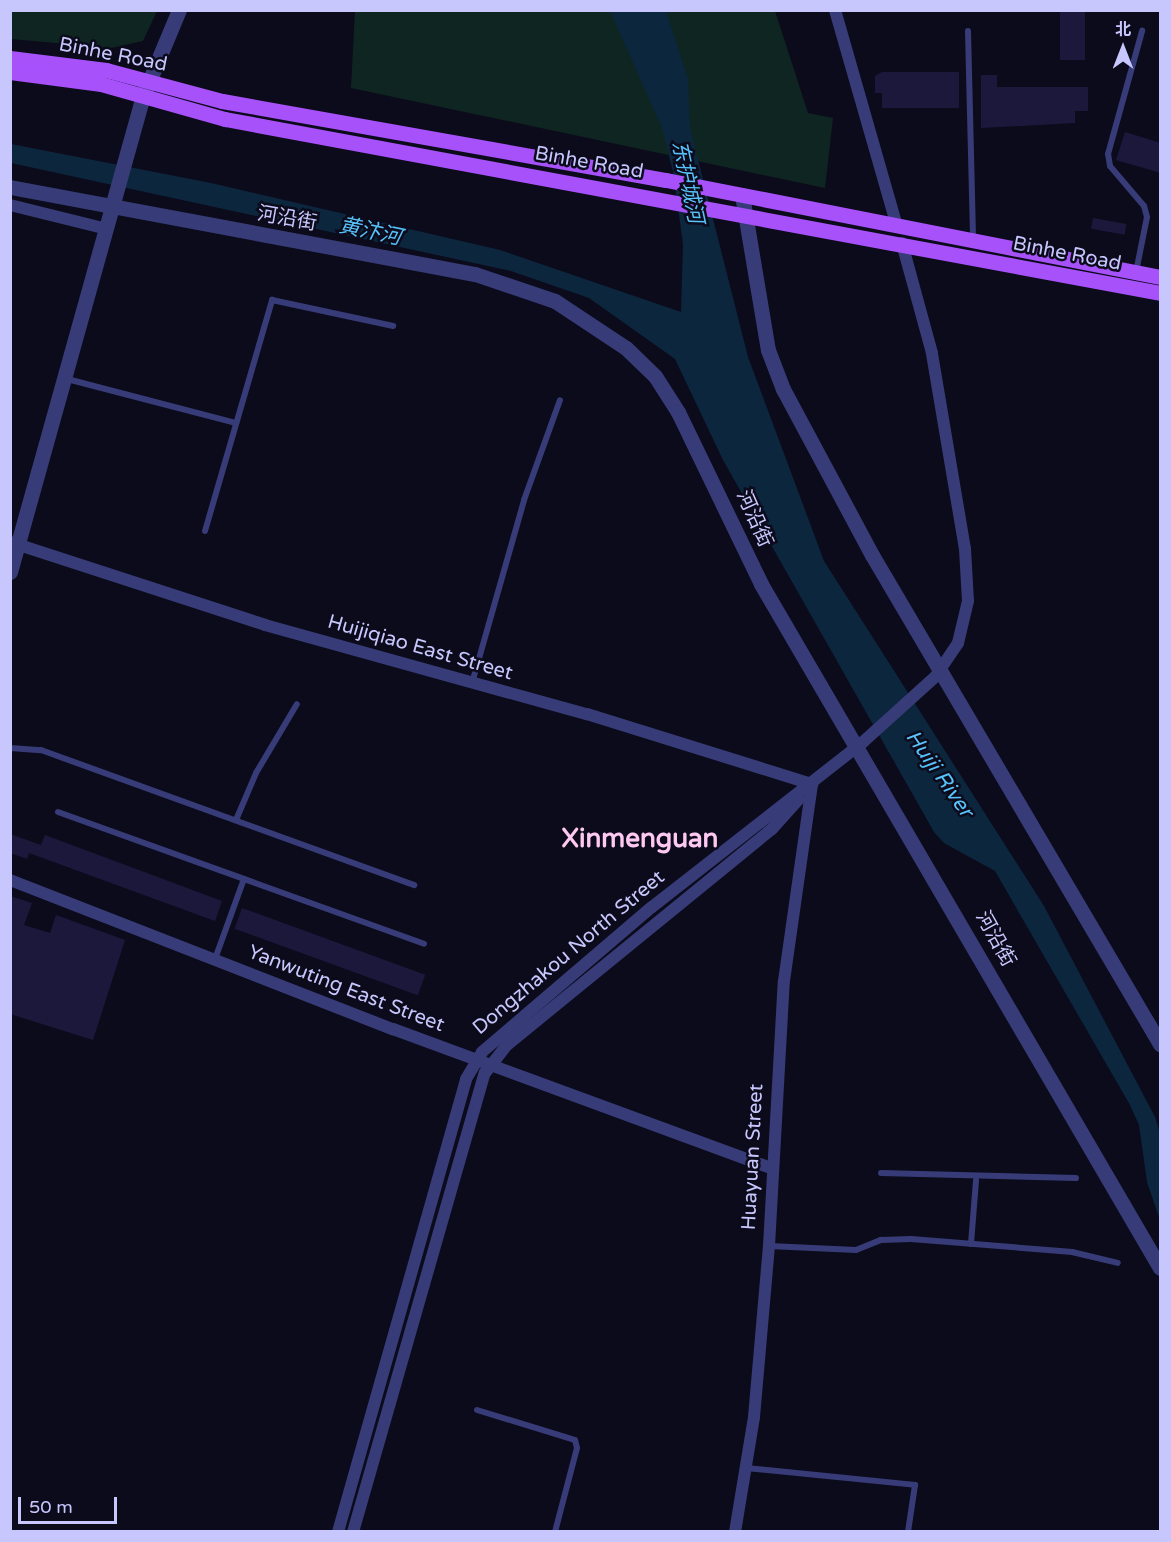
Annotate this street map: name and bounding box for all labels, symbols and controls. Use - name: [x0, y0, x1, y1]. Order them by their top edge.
- north arrow: [1093, 18, 1153, 78]
- text: 北: [1115, 20, 1131, 40]
- street label: Binhe Road: [57, 33, 169, 77]
- water label: 东护城河: [666, 138, 708, 226]
- street label: Binhe Road: [533, 142, 645, 184]
- street label: 河沿街: [255, 202, 319, 236]
- water label: 黄汴河: [337, 213, 403, 251]
- street label: Binhe Road: [1011, 232, 1123, 276]
- street label: 河沿街: [731, 487, 777, 551]
- street label: Huijiqiao East Street: [325, 610, 515, 686]
- water label: Huiji River: [900, 726, 978, 822]
- district label: Xinmenguan: [562, 823, 718, 855]
- street label: Dongzhakou North Street: [468, 866, 670, 1040]
- street label: 河沿街: [970, 907, 1020, 971]
- street label: Yanwuting East Street: [244, 940, 448, 1038]
- street label: Huayuan Street: [737, 1083, 769, 1231]
- scale bar: [21, 1485, 120, 1523]
- text: 50 m: [29, 1496, 73, 1518]

